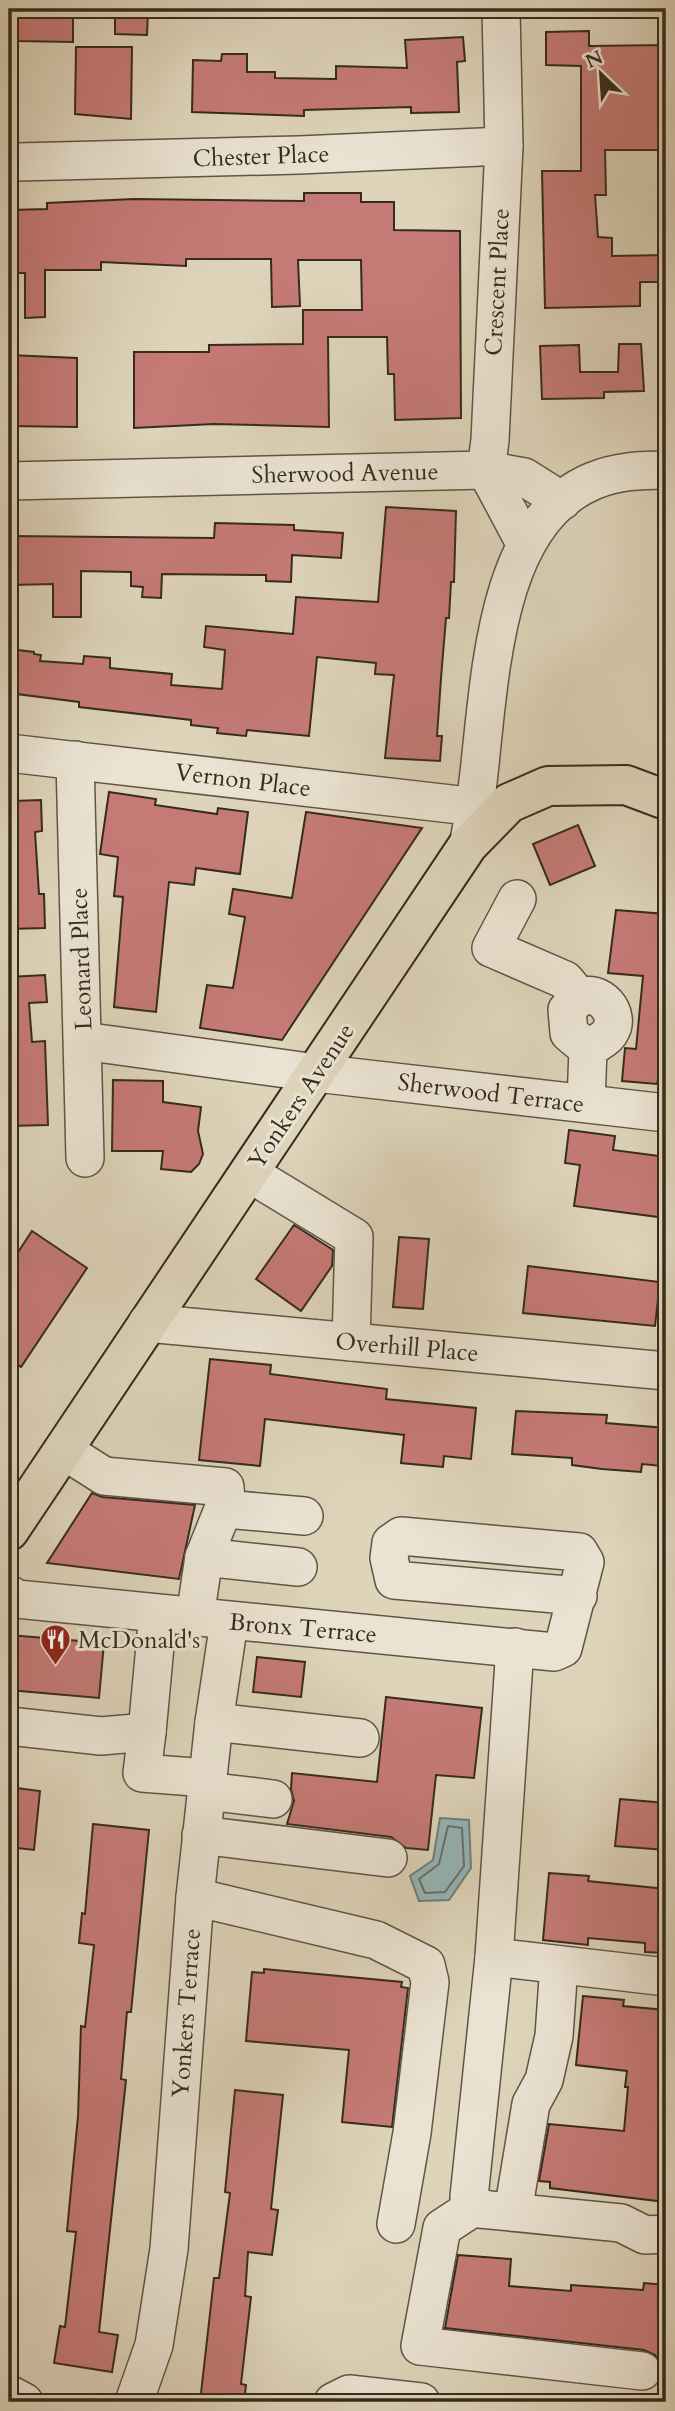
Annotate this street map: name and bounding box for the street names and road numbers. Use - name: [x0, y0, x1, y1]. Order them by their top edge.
- street label: Chester Place: [192, 138, 330, 175]
- street label: Crescent Place: [477, 207, 518, 357]
- street label: Sherwood Avenue: [251, 455, 439, 492]
- street label: Vernon Place: [173, 756, 313, 805]
- street label: Leonard Place: [63, 887, 100, 1031]
- street label: Yonkers Avenue: [240, 1017, 362, 1176]
- street label: Sherwood Terrace: [396, 1066, 586, 1121]
- street label: Overhill Place: [334, 1325, 480, 1370]
- street label: Bronx Terrace: [228, 1606, 378, 1651]
- street label: Yonkers Terrace: [164, 1927, 209, 2099]

